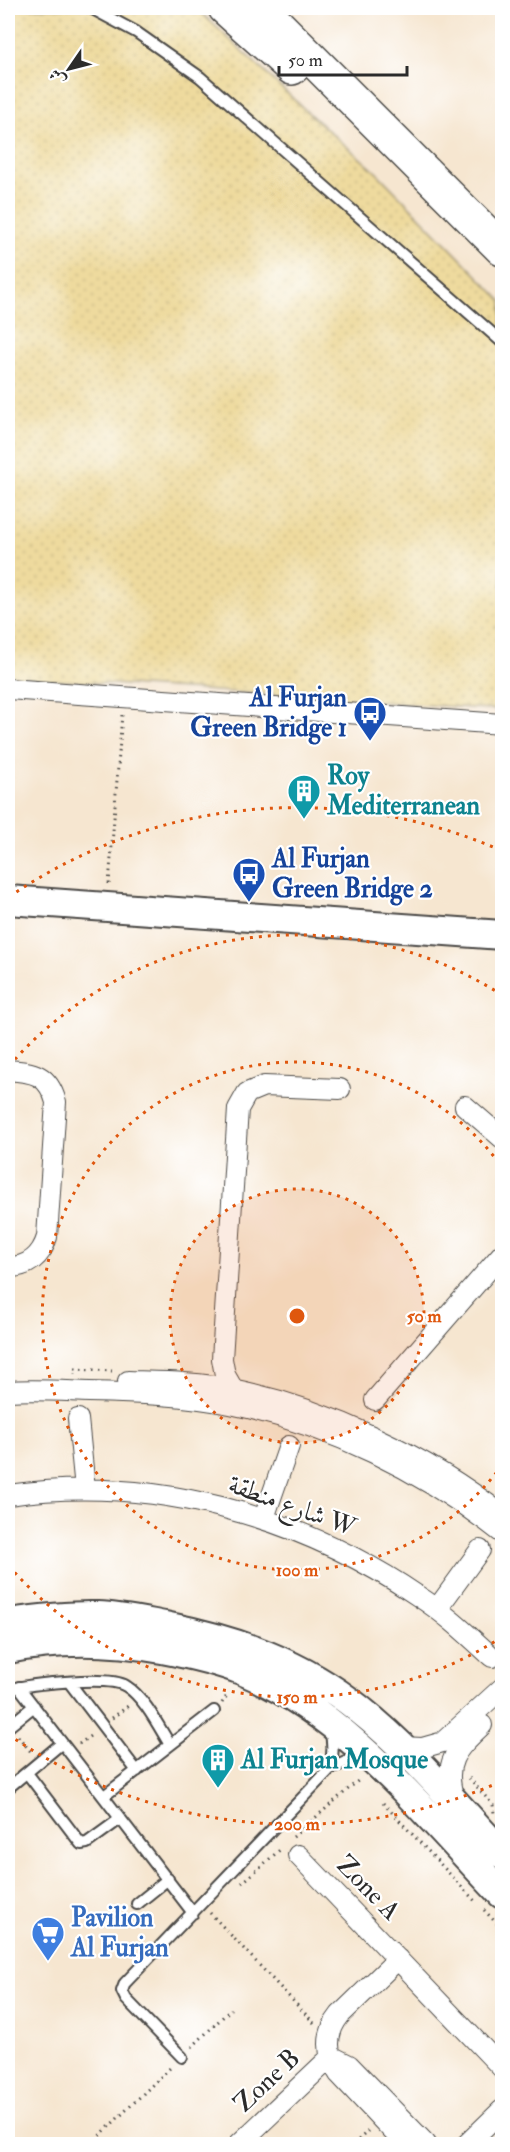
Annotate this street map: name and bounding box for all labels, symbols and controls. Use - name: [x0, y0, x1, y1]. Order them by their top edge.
- north arrow: [39, 39, 99, 99]
- scale bar: [279, 39, 406, 77]
- text: 50 m: [288, 49, 323, 72]
- text: ش: [45, 65, 70, 89]
- place label: Al Furjan Green Bridge 1: [190, 682, 348, 745]
- bus stop icon: Al Furjan Green Bridge 1: [352, 695, 388, 742]
- place label: Roy Mediterranean: [326, 760, 480, 822]
- building icon: Roy Mediterranean: [286, 773, 322, 820]
- place label: Al Furjan Green Bridge 2: [271, 843, 433, 906]
- bus stop icon: Al Furjan Green Bridge 2: [231, 856, 267, 903]
- text: 50 m: [407, 1305, 442, 1328]
- centre of rings: [287, 1306, 307, 1326]
- street label: شارع منطقة W: [222, 1468, 361, 1549]
- text: 100 m: [276, 1559, 319, 1582]
- text: 150 m: [276, 1686, 319, 1709]
- building icon: Al Furjan Mosque: [200, 1742, 236, 1789]
- place label: Al Furjan Mosque: [240, 1744, 428, 1777]
- text: 200 m: [274, 1813, 321, 1836]
- street label: Zone A: [329, 1849, 407, 1928]
- place label: Pavilion Al Furjan: [70, 1902, 169, 1964]
- supermarket icon: Pavilion Al Furjan: [30, 1915, 66, 1962]
- street label: Zone B: [227, 2042, 307, 2120]

